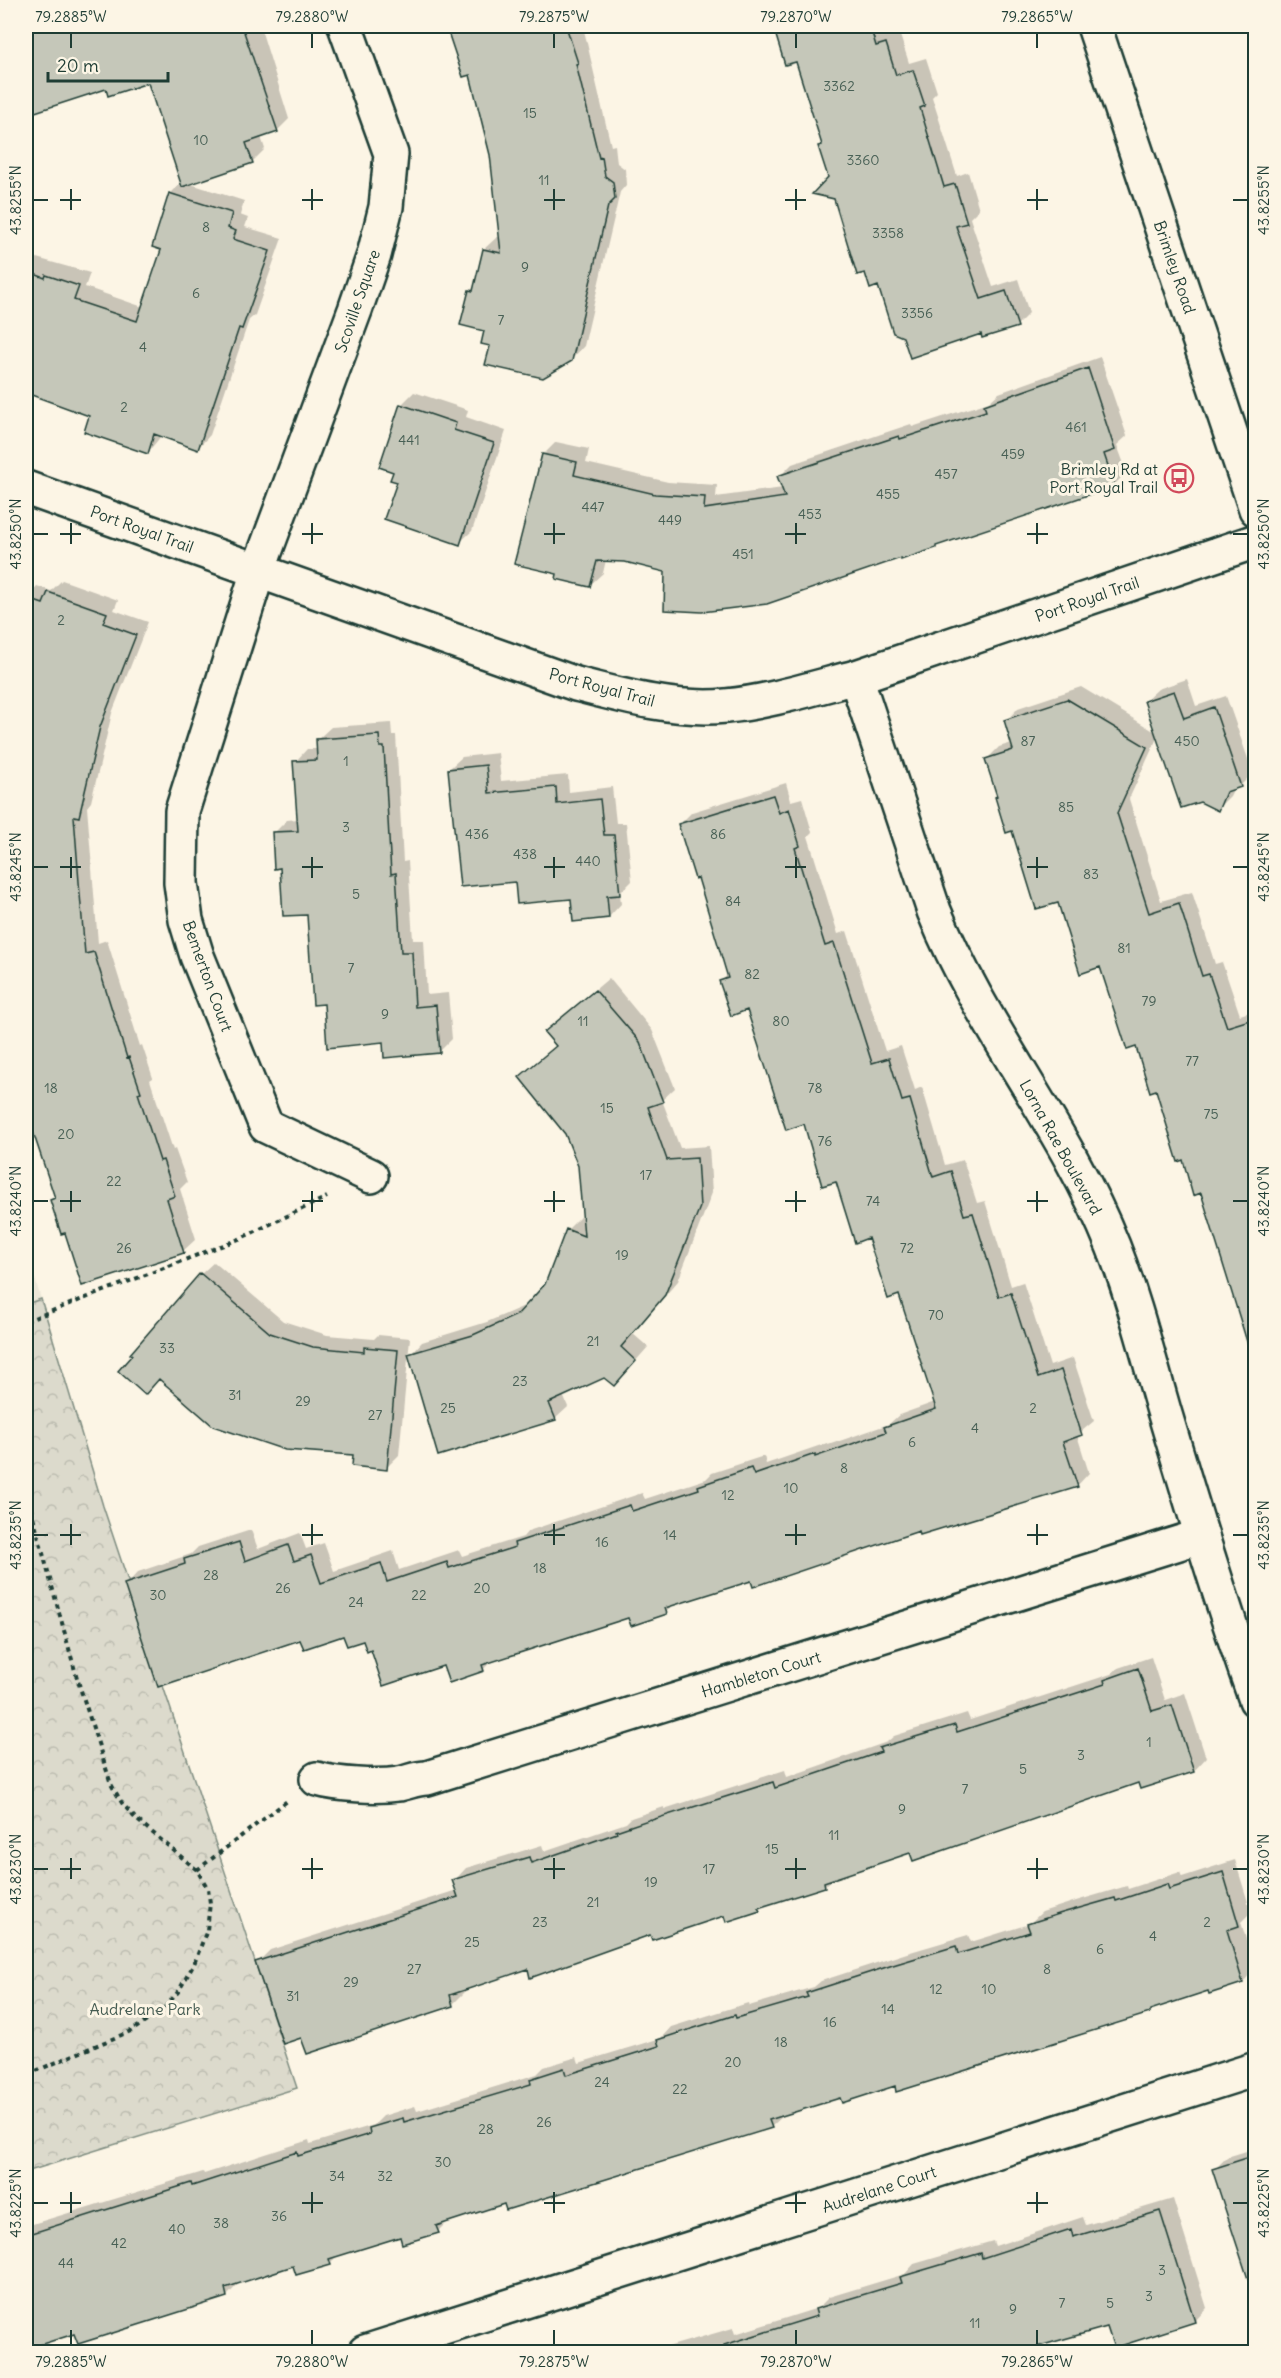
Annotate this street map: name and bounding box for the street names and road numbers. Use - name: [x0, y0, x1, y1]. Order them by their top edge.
- street label: Brimley Road: [1150, 218, 1200, 316]
- street label: Scoville Square: [330, 247, 384, 355]
- street label: Port Royal Trail: [88, 501, 196, 557]
- street label: Port Royal Trail: [1032, 572, 1142, 626]
- street label: Port Royal Trail: [547, 663, 657, 711]
- street label: Bemerton Court: [179, 918, 238, 1035]
- street label: Lorna Rae Boulevard: [1016, 1076, 1106, 1218]
- street label: Hambleton Court: [699, 1646, 824, 1702]
- street label: Audrelane Court: [819, 2161, 939, 2217]

